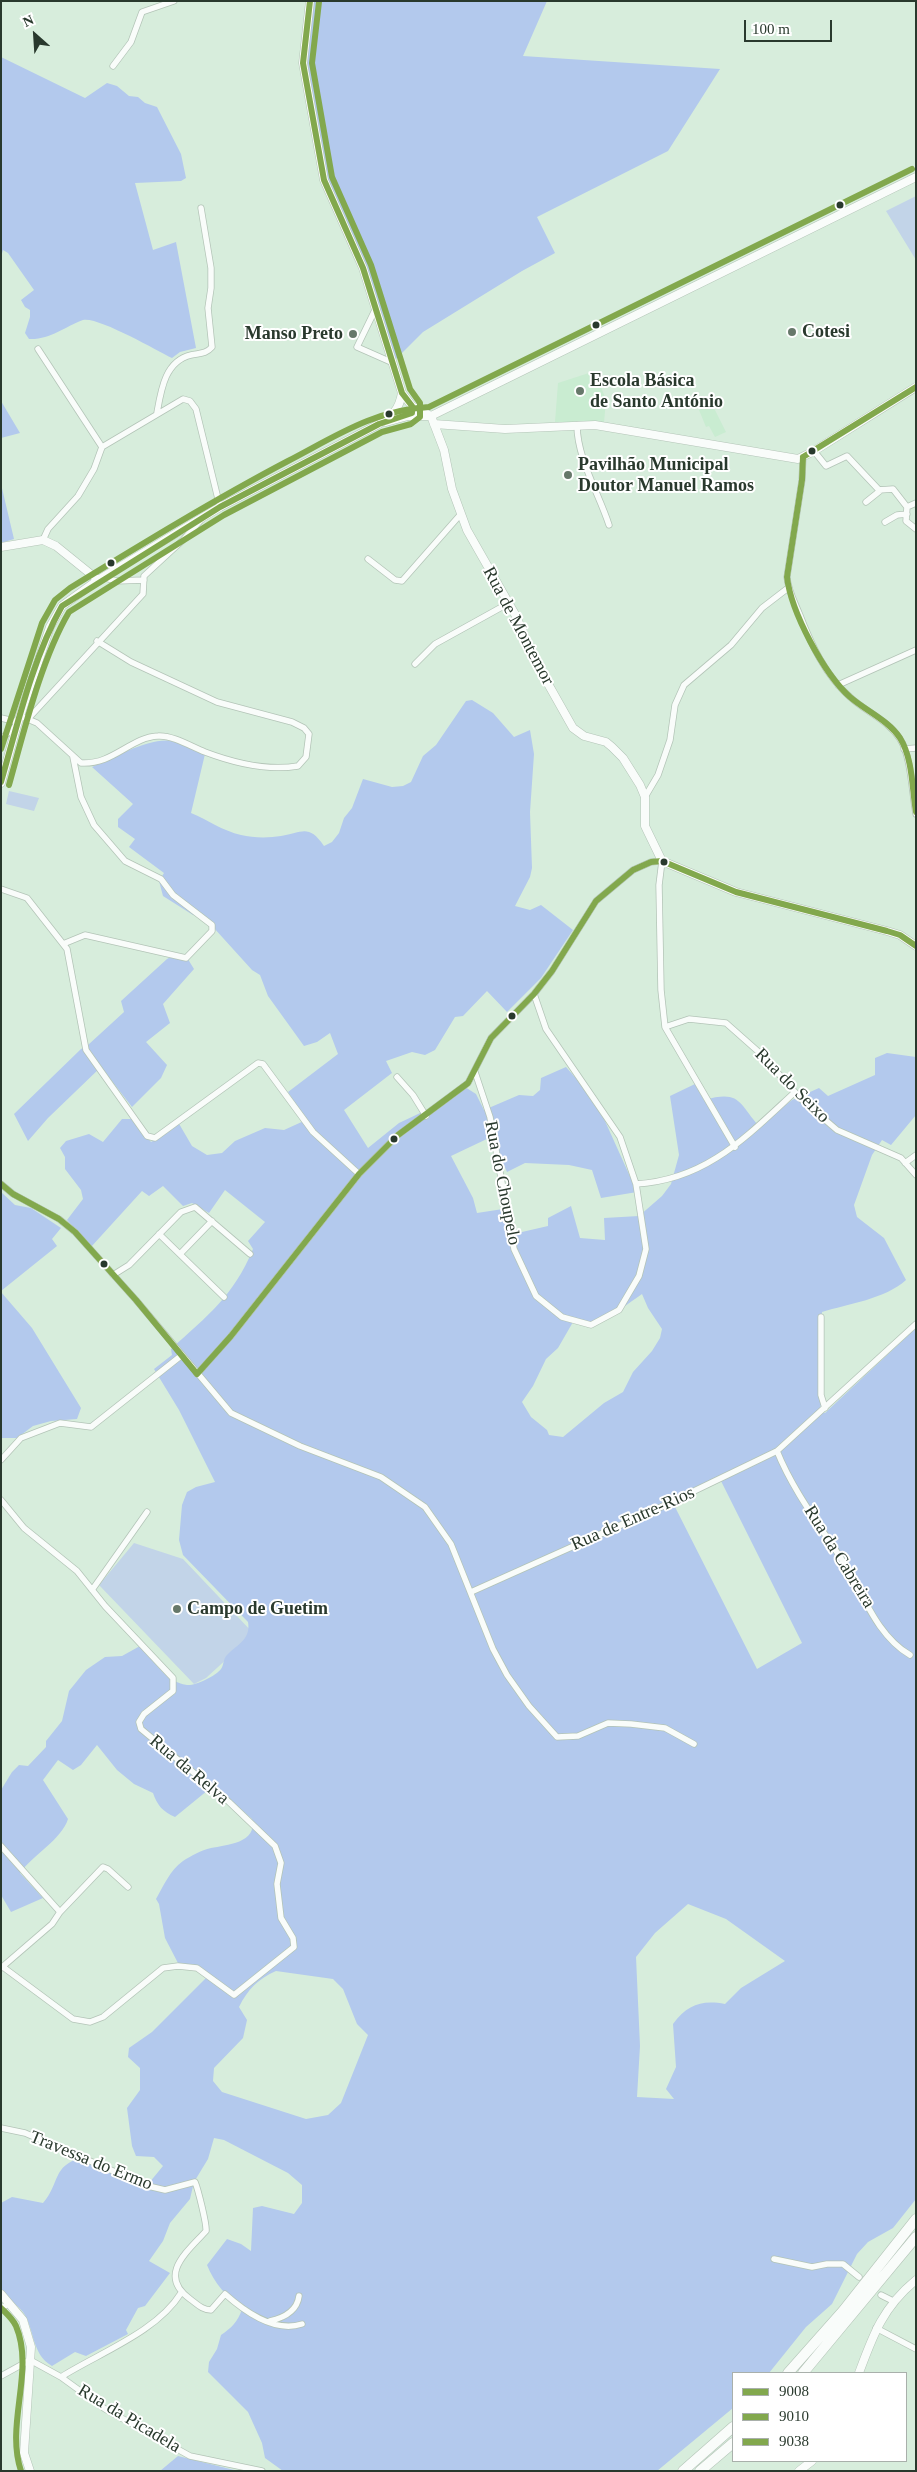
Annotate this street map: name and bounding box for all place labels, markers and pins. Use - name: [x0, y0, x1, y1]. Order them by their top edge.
- unlabelled marker: [835, 200, 845, 210]
- unlabelled marker: [591, 320, 601, 330]
- place label: Cotesi: [802, 321, 850, 343]
- place label: Manso Preto: [245, 323, 343, 345]
- marker: Cotesi: [786, 326, 798, 338]
- marker: Manso Preto: [347, 328, 359, 340]
- place label: Escola Básica de Santo António: [590, 370, 723, 412]
- marker: Escola Básica de Santo António: [574, 385, 586, 397]
- unlabelled marker: [384, 409, 394, 419]
- unlabelled marker: [807, 446, 817, 456]
- place label: Pavilhão Municipal Doutor Manuel Ramos: [578, 454, 754, 496]
- marker: Pavilhão Municipal Doutor Manuel Ramos: [562, 469, 574, 481]
- unlabelled marker: [106, 558, 116, 568]
- unlabelled marker: [659, 857, 669, 867]
- unlabelled marker: [507, 1011, 517, 1021]
- unlabelled marker: [389, 1134, 399, 1144]
- unlabelled marker: [99, 1259, 109, 1269]
- place label: Campo de Guetim: [187, 1598, 328, 1620]
- marker: Campo de Guetim: [171, 1603, 183, 1615]

